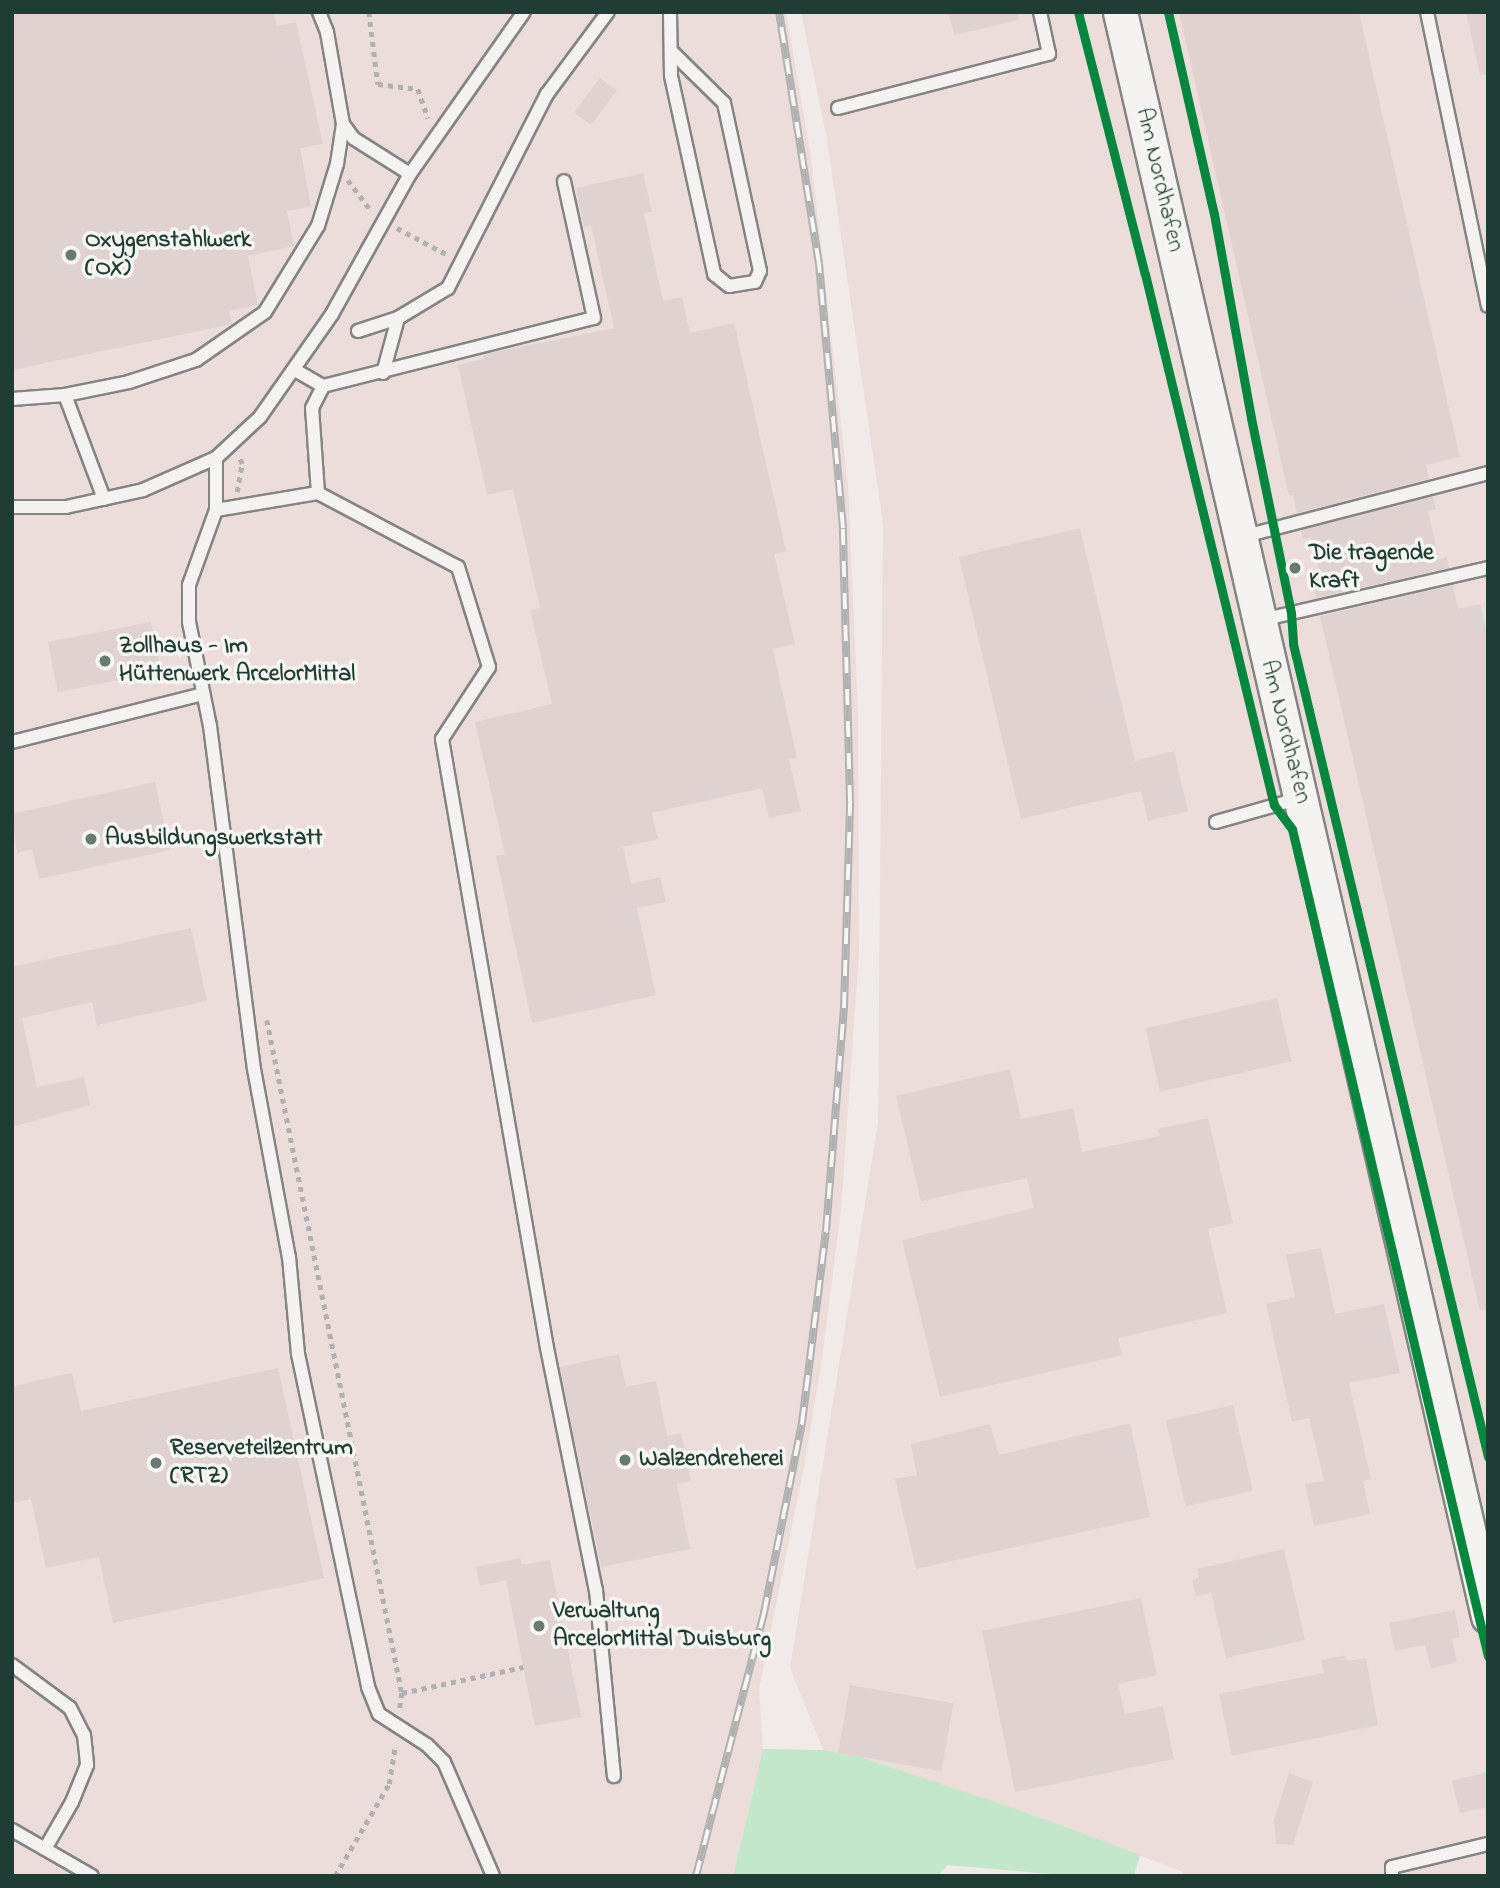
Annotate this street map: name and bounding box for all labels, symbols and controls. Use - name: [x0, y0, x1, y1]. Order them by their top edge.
- street label: Am Nordhafen: [1128, 105, 1190, 255]
- place label: Oxygenstahlwerk (OX): [85, 227, 251, 283]
- marker: Oxygenstahlwerk (OX): [63, 247, 79, 263]
- place label: Die tragende Kraft: [1309, 540, 1434, 596]
- marker: Die tragende Kraft: [1287, 560, 1303, 576]
- place label: Zollhaus - Im Hüttenwerk ArcelorMittal: [119, 633, 355, 689]
- marker: Zollhaus - Im Hüttenwerk ArcelorMittal: [97, 653, 113, 669]
- street label: Am Nordhafen: [1253, 657, 1317, 807]
- place label: Ausbildungswerkstatt: [105, 825, 322, 853]
- marker: Ausbildungswerkstatt: [83, 831, 99, 847]
- place label: Reserveteilzentrum (RTZ): [170, 1435, 353, 1491]
- place label: Walzendreherei: [639, 1446, 784, 1474]
- marker: Walzendreherei: [617, 1452, 633, 1468]
- marker: Reserveteilzentrum (RTZ): [148, 1455, 164, 1471]
- place label: Verwaltung ArcelorMittal Duisburg: [553, 1598, 771, 1654]
- marker: Verwaltung ArcelorMittal Duisburg: [531, 1618, 547, 1634]

